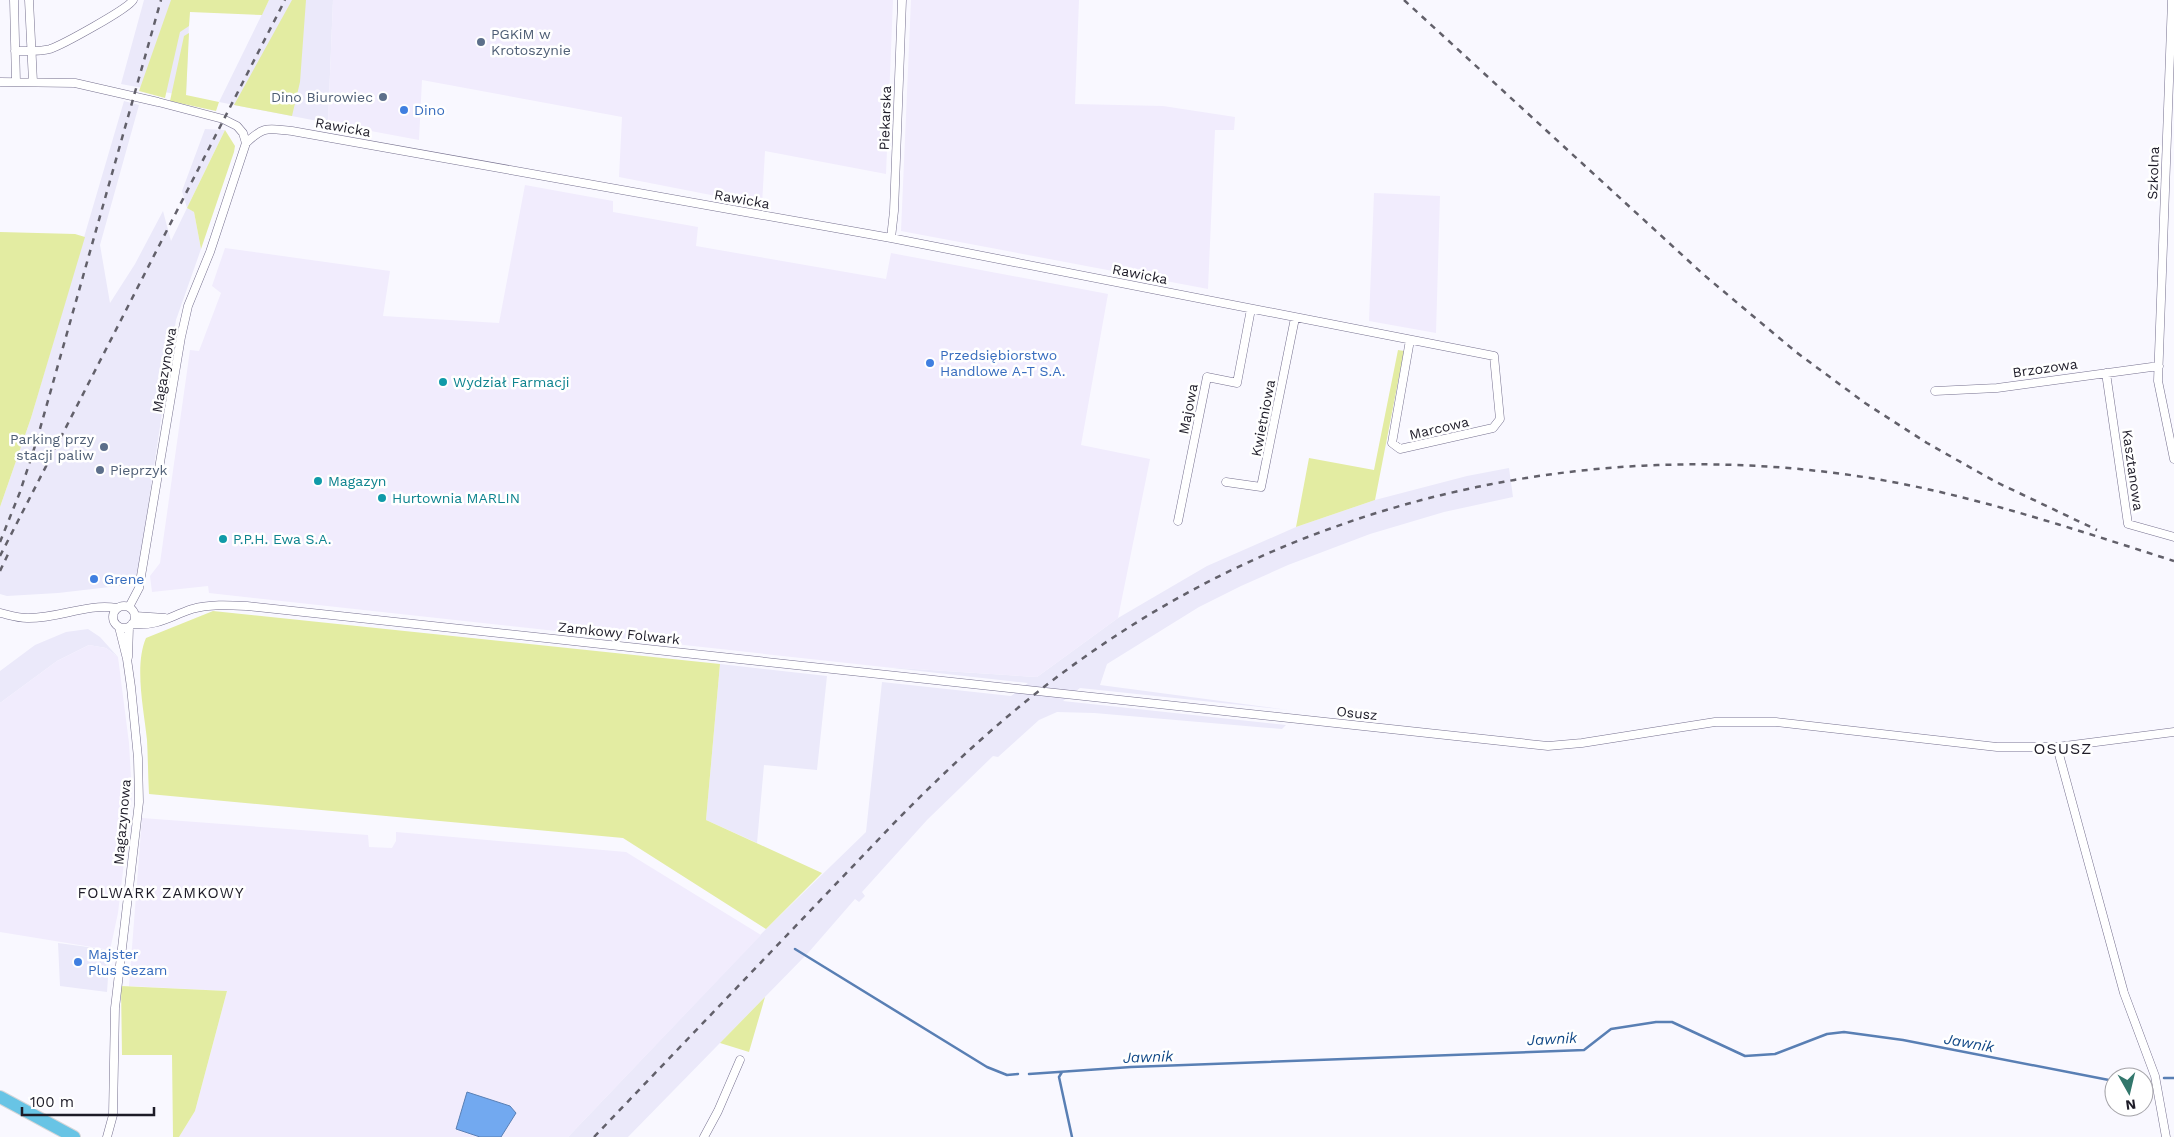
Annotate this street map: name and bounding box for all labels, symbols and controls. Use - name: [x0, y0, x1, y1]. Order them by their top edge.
- place label: PGKiM w Krotoszynie: [491, 26, 571, 58]
- marker: PGKiM w Krotoszynie: [475, 36, 487, 48]
- street label: Piekarska: [876, 85, 894, 151]
- place label: Dino Biurowiec: [271, 89, 373, 105]
- marker: Dino Biurowiec: [377, 91, 389, 103]
- place label: Dino: [414, 102, 445, 118]
- marker: Dino: [398, 104, 410, 116]
- street label: Rawicka: [314, 114, 372, 140]
- street label: Szkolna: [2144, 146, 2162, 200]
- street label: Rawicka: [713, 186, 771, 212]
- street label: Rawicka: [1111, 261, 1169, 287]
- street label: Magazynowa: [149, 326, 179, 414]
- place label: Przedsiębiorstwo Handlowe A-T S.A.: [940, 347, 1065, 379]
- street label: Brzozowa: [2011, 356, 2079, 380]
- marker: Przedsiębiorstwo Handlowe A-T S.A.: [924, 357, 936, 369]
- place label: Wydział Farmacji: [453, 374, 570, 390]
- marker: Wydział Farmacji: [437, 376, 449, 388]
- street label: Kwietniowa: [1248, 378, 1278, 458]
- street label: Majowa: [1175, 382, 1201, 436]
- street label: Marcowa: [1408, 413, 1470, 443]
- street label: Kasztanowa: [2119, 428, 2147, 512]
- place label: Parking przy stacji paliw: [10, 431, 95, 463]
- marker: Parking przy stacji paliw: [98, 441, 110, 453]
- place label: Pieprzyk: [110, 462, 168, 478]
- marker: Pieprzyk: [94, 464, 106, 476]
- place label: Magazyn: [328, 473, 387, 489]
- marker: Magazyn: [312, 475, 324, 487]
- place label: Hurtownia MARLIN: [392, 490, 520, 506]
- marker: Hurtownia MARLIN: [376, 492, 388, 504]
- place label: P.P.H. Ewa S.A.: [233, 531, 331, 547]
- marker: P.P.H. Ewa S.A.: [217, 533, 229, 545]
- place label: Grene: [104, 571, 144, 587]
- marker: Grene: [88, 573, 100, 585]
- street label: Zamkowy Folwark: [557, 619, 681, 647]
- street label: Osusz: [1336, 703, 1378, 723]
- district label: OSUSZ: [2034, 739, 2092, 758]
- street label: Magazynowa: [110, 778, 134, 866]
- district label: FOLWARK ZAMKOWY: [77, 884, 245, 902]
- place label: Majster Plus Sezam: [88, 946, 167, 978]
- marker: Majster Plus Sezam: [72, 956, 84, 968]
- water label: Jawnik: [1526, 1029, 1578, 1049]
- water label: Jawnik: [1943, 1030, 1996, 1056]
- water label: Jawnik: [1122, 1047, 1174, 1067]
- north arrow: [2104, 1067, 2154, 1117]
- scale bar: [22, 1084, 155, 1116]
- text: 100 m: [30, 1093, 74, 1111]
- text: N: [2125, 1096, 2137, 1114]

